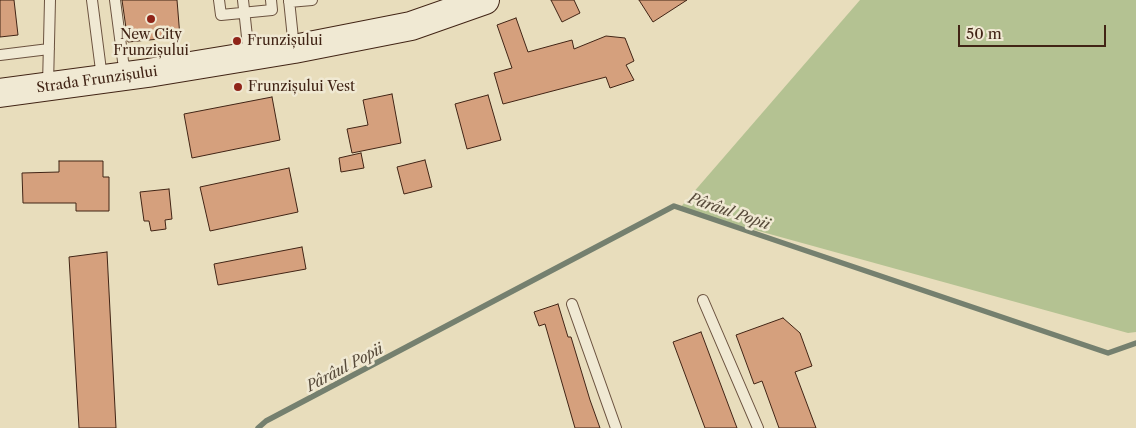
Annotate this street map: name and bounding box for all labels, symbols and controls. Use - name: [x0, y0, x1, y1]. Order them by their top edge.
- marker: New City Frunzișului: [145, 13, 157, 25]
- scale bar: [961, 15, 1108, 47]
- text: 50 m: [966, 24, 1002, 43]
- place label: New City Frunzișului: [113, 27, 189, 59]
- place label: Frunzișului: [247, 33, 323, 49]
- marker: Frunzișului: [231, 35, 243, 47]
- street label: Strada Frunzișului: [36, 63, 158, 97]
- place label: Frunzișului Vest: [248, 79, 355, 95]
- marker: Frunzișului Vest: [232, 81, 244, 93]
- water label: Pârâul Popii: [686, 190, 772, 234]
- water label: Pârâul Popii: [303, 340, 387, 396]

